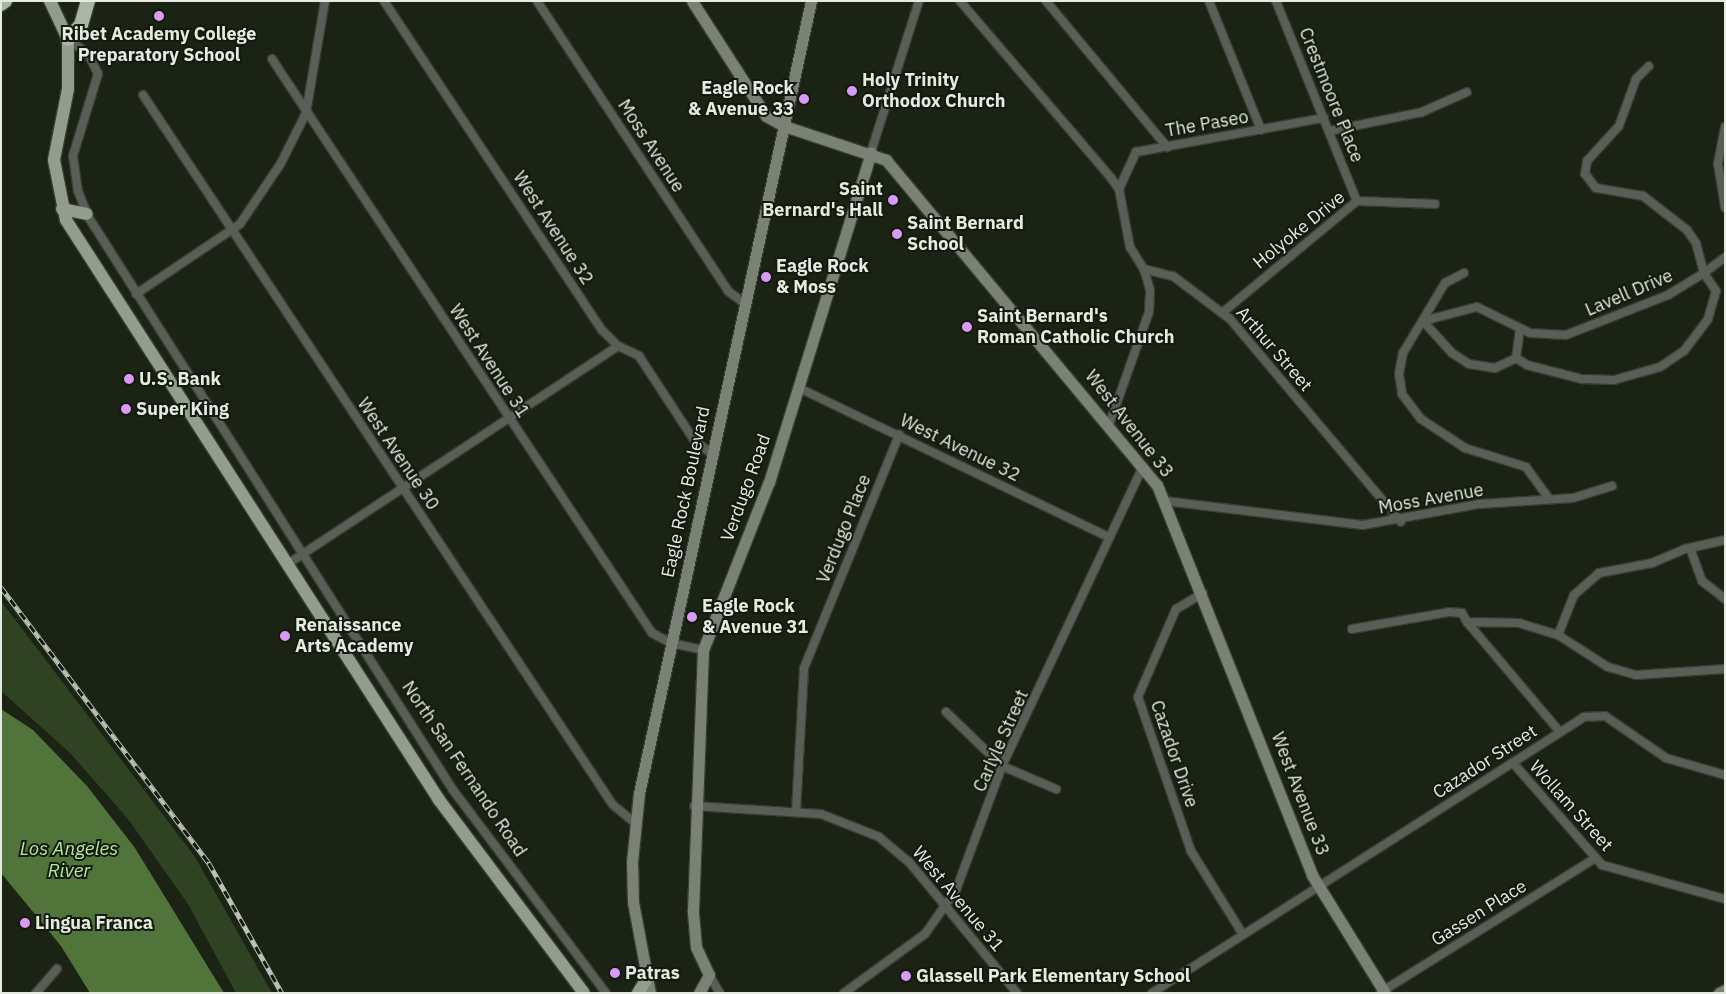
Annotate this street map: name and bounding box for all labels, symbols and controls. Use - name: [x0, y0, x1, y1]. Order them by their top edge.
- marker: Ribet Academy College Preparatory School: [153, 10, 165, 22]
- place label: Ribet Academy College Preparatory School: [62, 24, 256, 66]
- street label: Crestmoore Place: [1294, 25, 1368, 165]
- place label: Holy Trinity Orthodox Church: [862, 70, 1005, 112]
- place label: Eagle Rock & Avenue 33: [688, 78, 794, 120]
- marker: Holy Trinity Orthodox Church: [846, 85, 858, 97]
- marker: Eagle Rock & Avenue 33: [798, 93, 810, 105]
- street label: Moss Avenue: [613, 95, 689, 197]
- street label: The Paseo: [1164, 106, 1250, 142]
- street label: West Avenue 32: [508, 167, 598, 289]
- place label: Saint Bernard's Hall: [762, 179, 883, 222]
- street label: Holyoke Drive: [1249, 186, 1349, 274]
- marker: Saint Bernard's Hall: [887, 194, 899, 206]
- place label: Saint Bernard School: [907, 213, 1024, 255]
- marker: Saint Bernard School: [891, 228, 903, 240]
- place label: Eagle Rock & Moss: [776, 256, 869, 298]
- street label: Lavell Drive: [1582, 265, 1676, 321]
- marker: Eagle Rock & Moss: [760, 271, 772, 283]
- street label: West Avenue 31: [444, 300, 534, 422]
- street label: Arthur Street: [1231, 302, 1317, 396]
- place label: Saint Bernard's Roman Catholic Church: [977, 306, 1174, 348]
- marker: Saint Bernard's Roman Catholic Church: [961, 321, 973, 333]
- street label: West Avenue 33: [1080, 366, 1178, 482]
- place label: U.S. Bank: [139, 368, 221, 390]
- marker: U.S. Bank: [123, 373, 135, 385]
- street label: West Avenue 30: [352, 394, 444, 514]
- place label: Super King: [136, 398, 229, 420]
- marker: Super King: [120, 403, 132, 415]
- street label: Eagle Rock Boulevard: [657, 404, 715, 580]
- street label: West Avenue 32: [896, 410, 1024, 486]
- street label: Verdugo Road: [717, 431, 775, 545]
- street label: Verdugo Place: [812, 471, 876, 587]
- street label: Moss Avenue: [1377, 479, 1485, 519]
- place label: Eagle Rock & Avenue 31: [702, 596, 808, 638]
- marker: Eagle Rock & Avenue 31: [686, 611, 698, 623]
- place label: Renaissance Arts Academy: [295, 615, 413, 658]
- marker: Renaissance Arts Academy: [279, 630, 291, 642]
- street label: North San Fernando Road: [397, 677, 531, 861]
- street label: Carlyle Street: [969, 687, 1033, 795]
- street label: Cazador Drive: [1146, 698, 1202, 810]
- street label: Cazador Street: [1429, 720, 1541, 804]
- street label: West Avenue 33: [1266, 729, 1334, 859]
- street label: Wollam Street: [1525, 756, 1617, 856]
- water label: Los Angeles River: [20, 838, 118, 882]
- street label: West Avenue 31: [908, 842, 1008, 956]
- street label: Gassen Place: [1427, 875, 1531, 951]
- place label: Lingua Franca: [35, 912, 153, 934]
- marker: Lingua Franca: [19, 917, 31, 929]
- place label: Patras: [625, 962, 680, 984]
- place label: Glassell Park Elementary School: [916, 965, 1190, 987]
- marker: Patras: [609, 967, 621, 979]
- marker: Glassell Park Elementary School: [900, 970, 912, 982]

